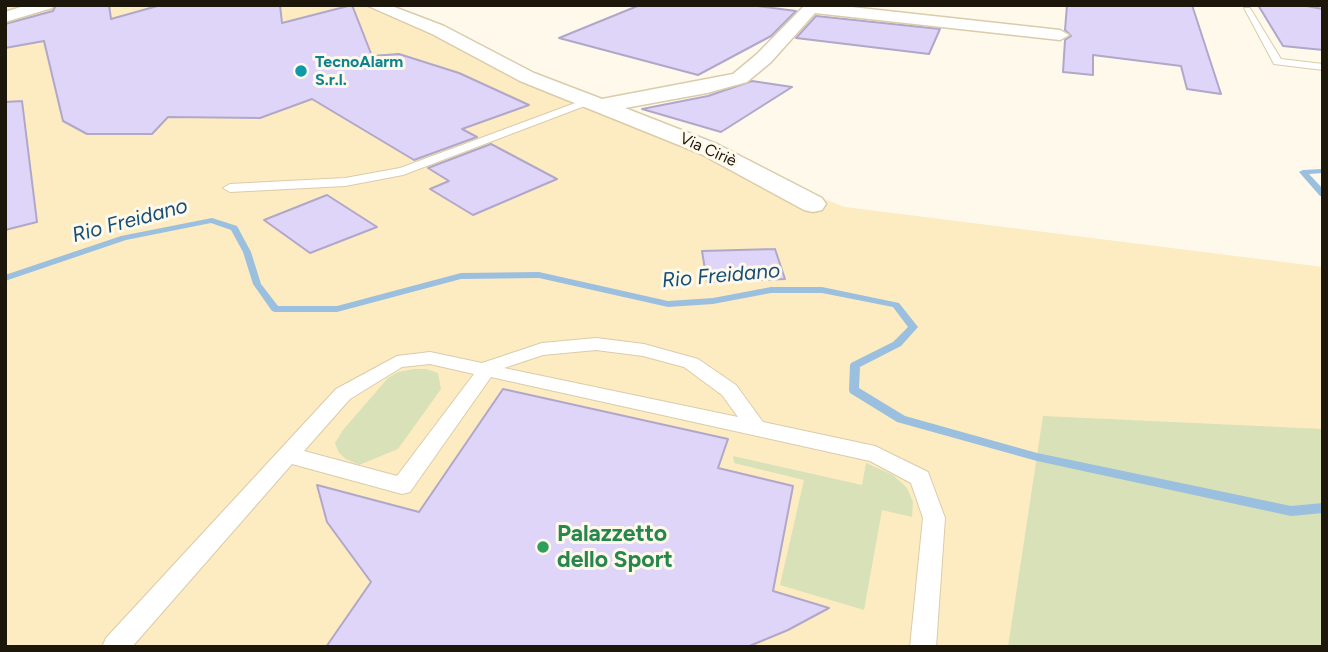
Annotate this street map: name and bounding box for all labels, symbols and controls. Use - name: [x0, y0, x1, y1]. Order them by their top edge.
- place label: TecnoAlarm S.r.l.: [315, 52, 403, 90]
- marker: TecnoAlarm S.r.l.: [293, 63, 309, 79]
- street label: Via Ciriè: [677, 129, 739, 171]
- water label: Rio Freidano: [69, 193, 191, 249]
- water label: Rio Freidano: [661, 258, 781, 294]
- place label: Palazzetto dello Sport: [557, 520, 673, 574]
- marker: Palazzetto dello Sport: [535, 539, 551, 555]

